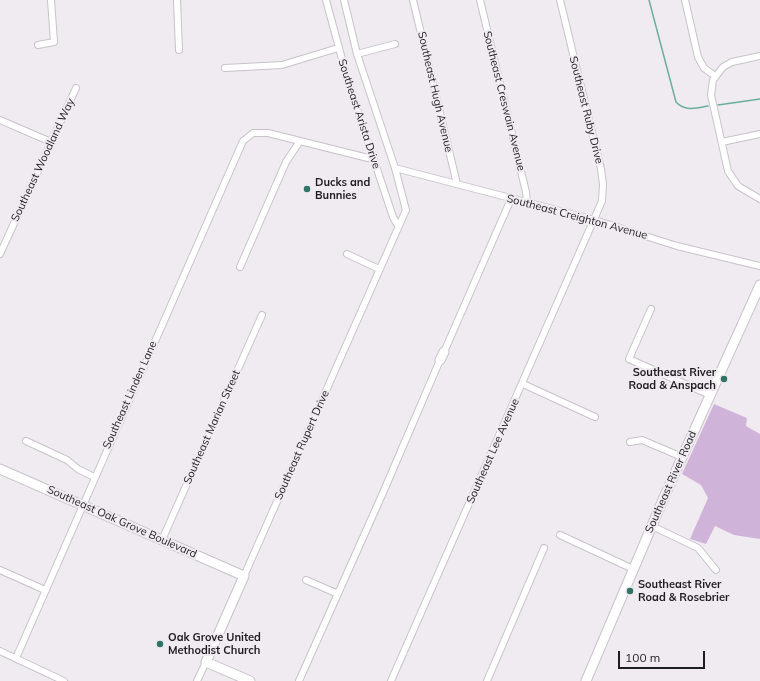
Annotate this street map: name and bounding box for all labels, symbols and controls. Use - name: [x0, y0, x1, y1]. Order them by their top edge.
- street label: Southeast Hugh Avenue: [415, 30, 455, 154]
- street label: Southeast Creswain Avenue: [480, 30, 528, 172]
- street label: Southeast Ruby Drive: [566, 55, 606, 165]
- street label: Southeast Arista Drive: [335, 58, 383, 170]
- street label: Southeast Woodland Way: [9, 96, 77, 224]
- place label: Ducks and Bunnies: [315, 176, 370, 202]
- marker: Ducks and Bunnies: [302, 184, 312, 194]
- street label: Southeast Creighton Avenue: [505, 192, 649, 242]
- street label: Southeast Linden Lane: [100, 339, 160, 451]
- place label: Southeast River Road & Anspach: [628, 366, 716, 392]
- street label: Southeast Marian Street: [181, 368, 243, 486]
- marker: Southeast River Road & Anspach: [719, 374, 729, 384]
- street label: Southeast Rupert Drive: [272, 388, 332, 502]
- street label: Southeast Lee Avenue: [464, 396, 522, 506]
- street label: Southeast River Road: [643, 429, 699, 535]
- street label: Southeast Oak Grove Boulevard: [45, 483, 199, 561]
- place label: Southeast River Road & Rosebrier: [638, 578, 729, 604]
- marker: Southeast River Road & Rosebrier: [625, 586, 635, 596]
- place label: Oak Grove United Methodist Church: [168, 631, 261, 657]
- marker: Oak Grove United Methodist Church: [155, 639, 165, 649]
- scale bar: [620, 643, 707, 669]
- text: 100 m: [625, 650, 660, 665]

